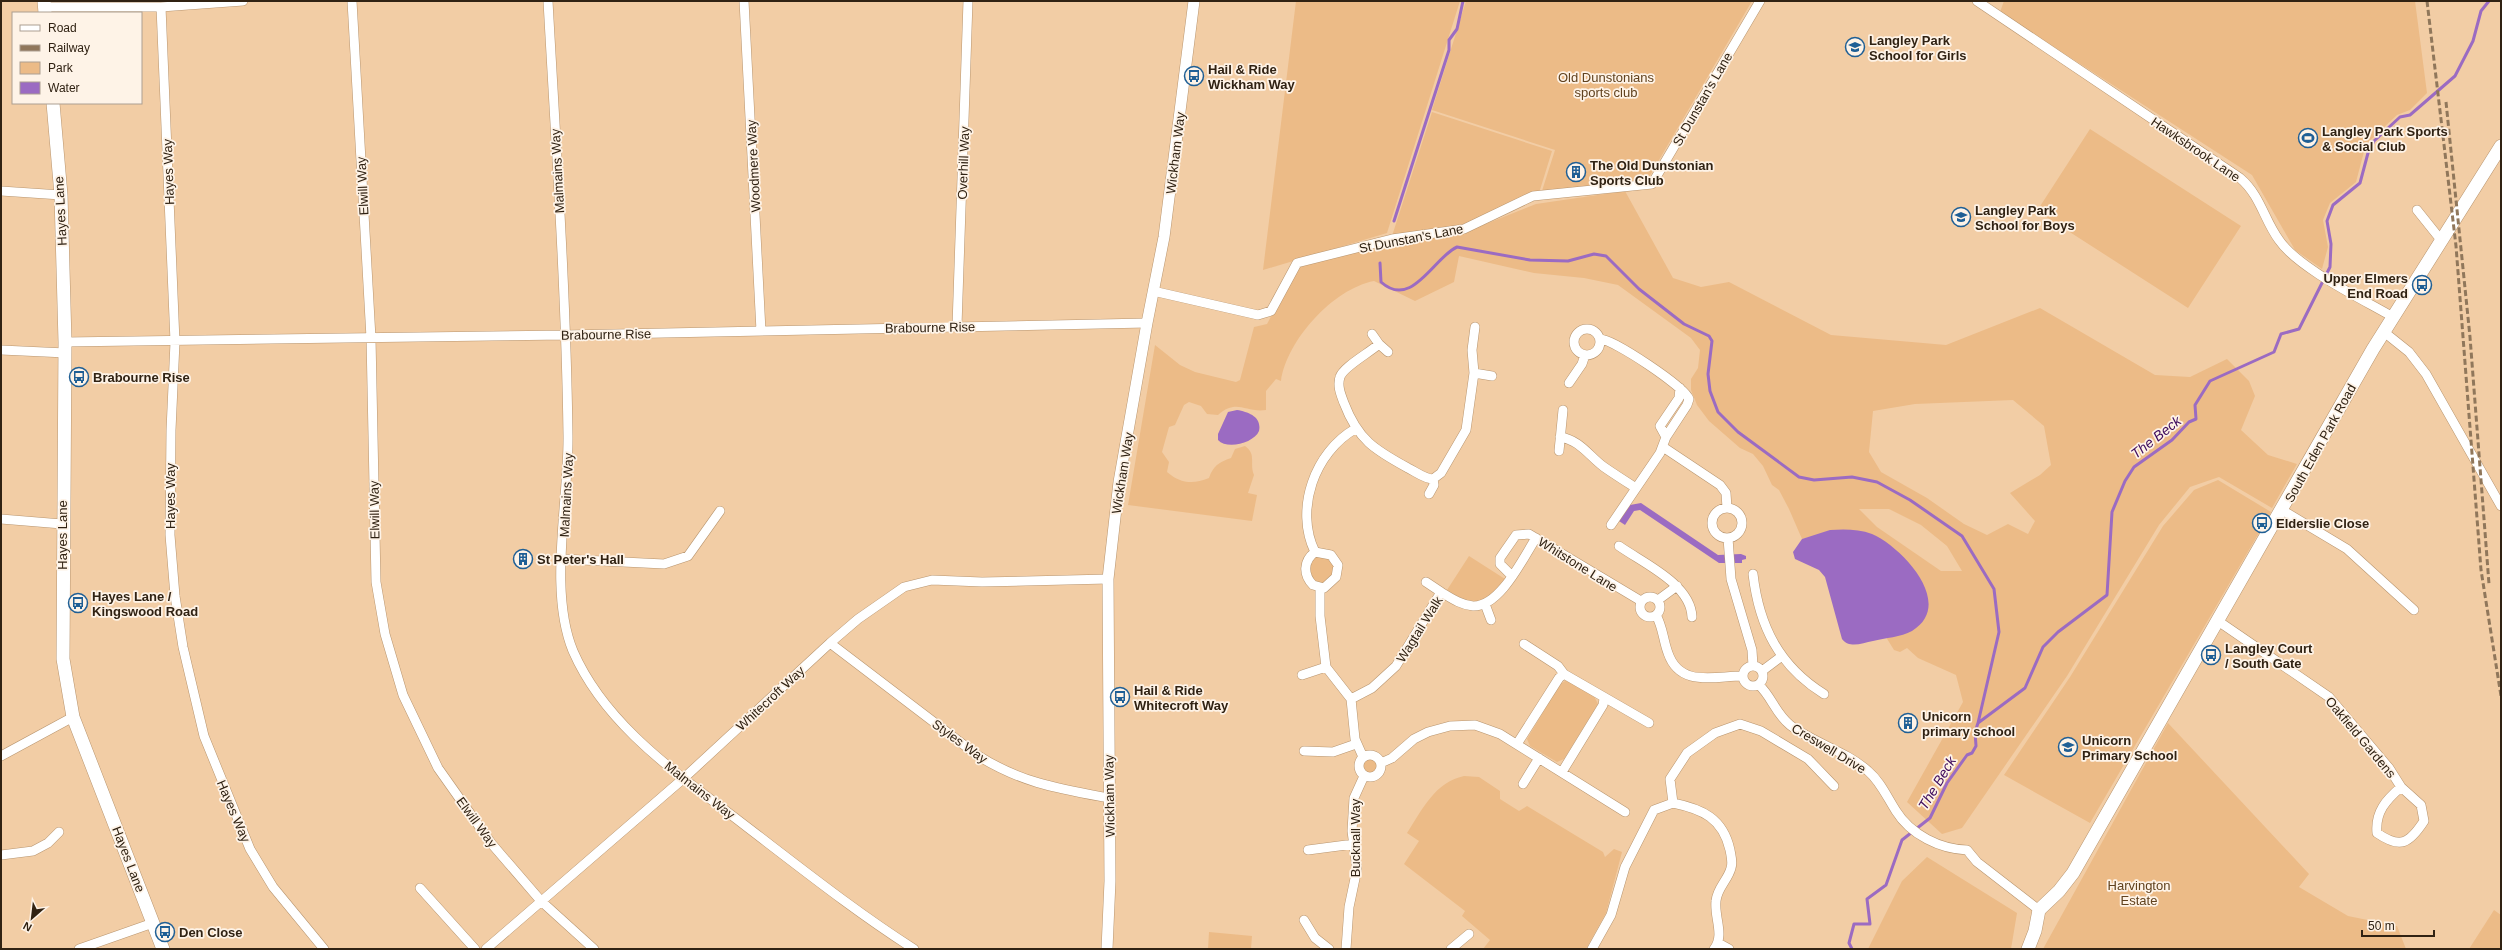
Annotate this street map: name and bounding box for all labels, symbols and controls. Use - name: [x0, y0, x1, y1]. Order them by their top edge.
- legend: [12, 12, 142, 104]
- text: Road: [48, 21, 77, 35]
- place label: Langley Park School for Girls: [1869, 33, 1967, 63]
- school or university icon: Langley Park School for Girls: [1844, 36, 1866, 58]
- text: Railway: [48, 41, 90, 55]
- street label: St Dunstan's Lane: [1669, 50, 1735, 149]
- text: Park: [48, 61, 74, 75]
- place label: Hail & Ride Wickham Way: [1208, 62, 1296, 92]
- bus stop icon: Hail & Ride Wickham Way: [1183, 65, 1205, 87]
- park label: Old Dunstonians sports club: [1558, 70, 1655, 100]
- text: Water: [48, 81, 80, 95]
- street label: Wickham Way: [1163, 111, 1188, 195]
- street label: Hawksbrook Lane: [2148, 114, 2243, 185]
- street label: Woodmere Way: [744, 119, 763, 213]
- place label: Langley Park Sports & Social Club: [2322, 124, 2448, 154]
- street label: Overhill Way: [955, 126, 972, 200]
- sports icon: Langley Park Sports & Social Club: [2297, 127, 2319, 149]
- street label: Malmains Way: [548, 128, 567, 214]
- street label: Hayes Way: [160, 138, 177, 205]
- street label: Elwill Way: [353, 156, 372, 216]
- place label: The Old Dunstonian Sports Club: [1590, 158, 1714, 188]
- building icon: The Old Dunstonian Sports Club: [1565, 161, 1587, 183]
- street label: Hayes Lane: [51, 176, 70, 246]
- place label: Langley Park School for Boys: [1975, 203, 2075, 233]
- school or university icon: Langley Park School for Boys: [1950, 206, 1972, 228]
- street label: St Dunstan's Lane: [1358, 221, 1464, 256]
- place label: Upper Elmers End Road: [2323, 271, 2408, 301]
- bus stop icon: Upper Elmers End Road: [2411, 274, 2433, 296]
- street label: Brabourne Rise: [885, 319, 975, 336]
- street label: Brabourne Rise: [561, 326, 651, 343]
- bus stop icon: Brabourne Rise: [68, 366, 90, 388]
- place label: Brabourne Rise: [93, 370, 190, 385]
- street label: South Eden Park Road: [2282, 381, 2359, 505]
- water label: The Beck: [2128, 412, 2185, 462]
- street label: Wickham Way: [1109, 431, 1136, 515]
- street label: Malmains Way: [557, 452, 576, 538]
- street label: Hayes Way: [163, 463, 178, 529]
- street label: Elwill Way: [366, 480, 383, 539]
- street label: Hayes Lane: [55, 500, 70, 570]
- bus stop icon: Elderslie Close: [2251, 512, 2273, 534]
- place label: Elderslie Close: [2276, 516, 2369, 531]
- street label: Whitstone Lane: [1535, 534, 1620, 595]
- building icon: St Peter's Hall: [512, 548, 534, 570]
- place label: St Peter's Hall: [537, 552, 624, 567]
- place label: Hayes Lane / Kingswood Road: [92, 589, 198, 619]
- bus stop icon: Hayes Lane / Kingswood Road: [67, 592, 89, 614]
- street label: Wagtail Walk: [1393, 593, 1446, 665]
- place label: Langley Court / South Gate: [2225, 641, 2313, 671]
- bus stop icon: Langley Court / South Gate: [2200, 644, 2222, 666]
- street label: Whitecroft Way: [733, 663, 808, 734]
- place label: Hail & Ride Whitecroft Way: [1134, 683, 1229, 713]
- bus stop icon: Hail & Ride Whitecroft Way: [1109, 686, 1131, 708]
- street label: Oakfield Gardens: [2322, 694, 2399, 781]
- place label: Unicorn primary school: [1922, 709, 2015, 739]
- building icon: Unicorn primary school: [1897, 712, 1919, 734]
- street label: Styles Way: [929, 716, 991, 767]
- street label: Creswell Drive: [1789, 720, 1869, 776]
- place label: Unicorn Primary School: [2082, 733, 2177, 763]
- school or university icon: Unicorn Primary School: [2057, 736, 2079, 758]
- water label: The Beck: [1915, 753, 1960, 812]
- street label: Wickham Way: [1101, 754, 1118, 837]
- street label: Malmains Way: [662, 758, 738, 823]
- street label: Hayes Way: [214, 778, 254, 845]
- street label: Elwill Way: [453, 794, 500, 851]
- street label: Bucknall Way: [1348, 798, 1363, 877]
- street label: Hayes Lane: [109, 824, 148, 894]
- park label: Harvington Estate: [2108, 878, 2170, 908]
- north arrow: [12, 898, 52, 938]
- scale bar: [2362, 912, 2434, 938]
- text: 50 m: [2368, 919, 2395, 933]
- text: N: [21, 920, 34, 934]
- bus stop icon: Den Close: [154, 921, 176, 943]
- place label: Den Close: [179, 925, 243, 940]

